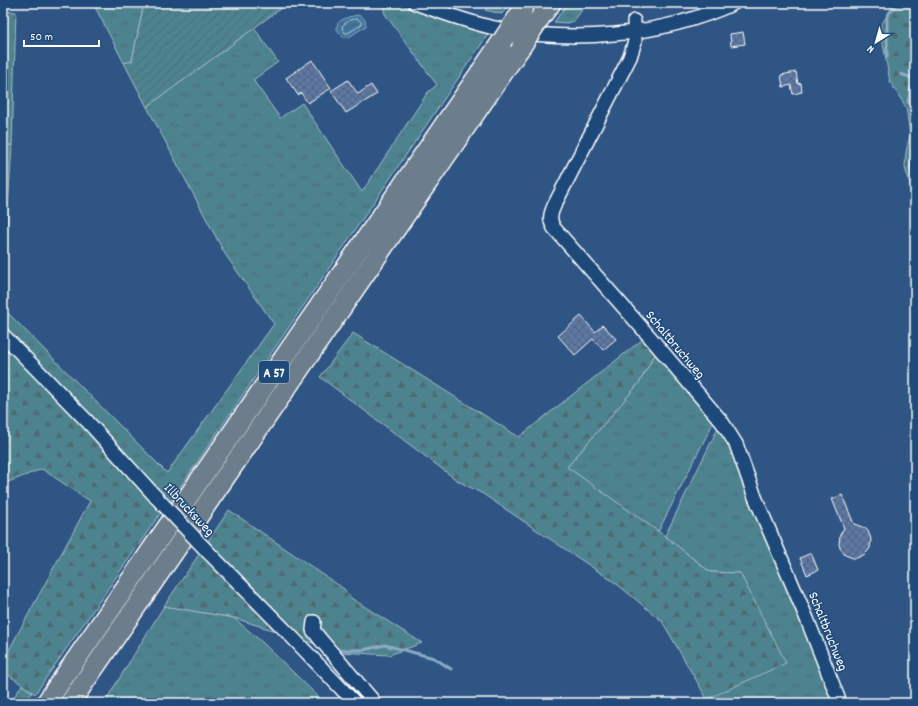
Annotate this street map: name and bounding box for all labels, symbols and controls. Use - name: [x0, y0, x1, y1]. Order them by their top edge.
- scale bar: [24, 22, 99, 48]
- north arrow: [856, 22, 896, 62]
- text: 50 m: [30, 29, 53, 46]
- text: N: [864, 40, 878, 56]
- street label: Schaltbruchweg: [640, 307, 709, 384]
- road number: A 57: [259, 361, 289, 383]
- street label: Illbrucksweg: [158, 479, 219, 542]
- street label: Schaltbruchweg: [802, 589, 852, 674]

